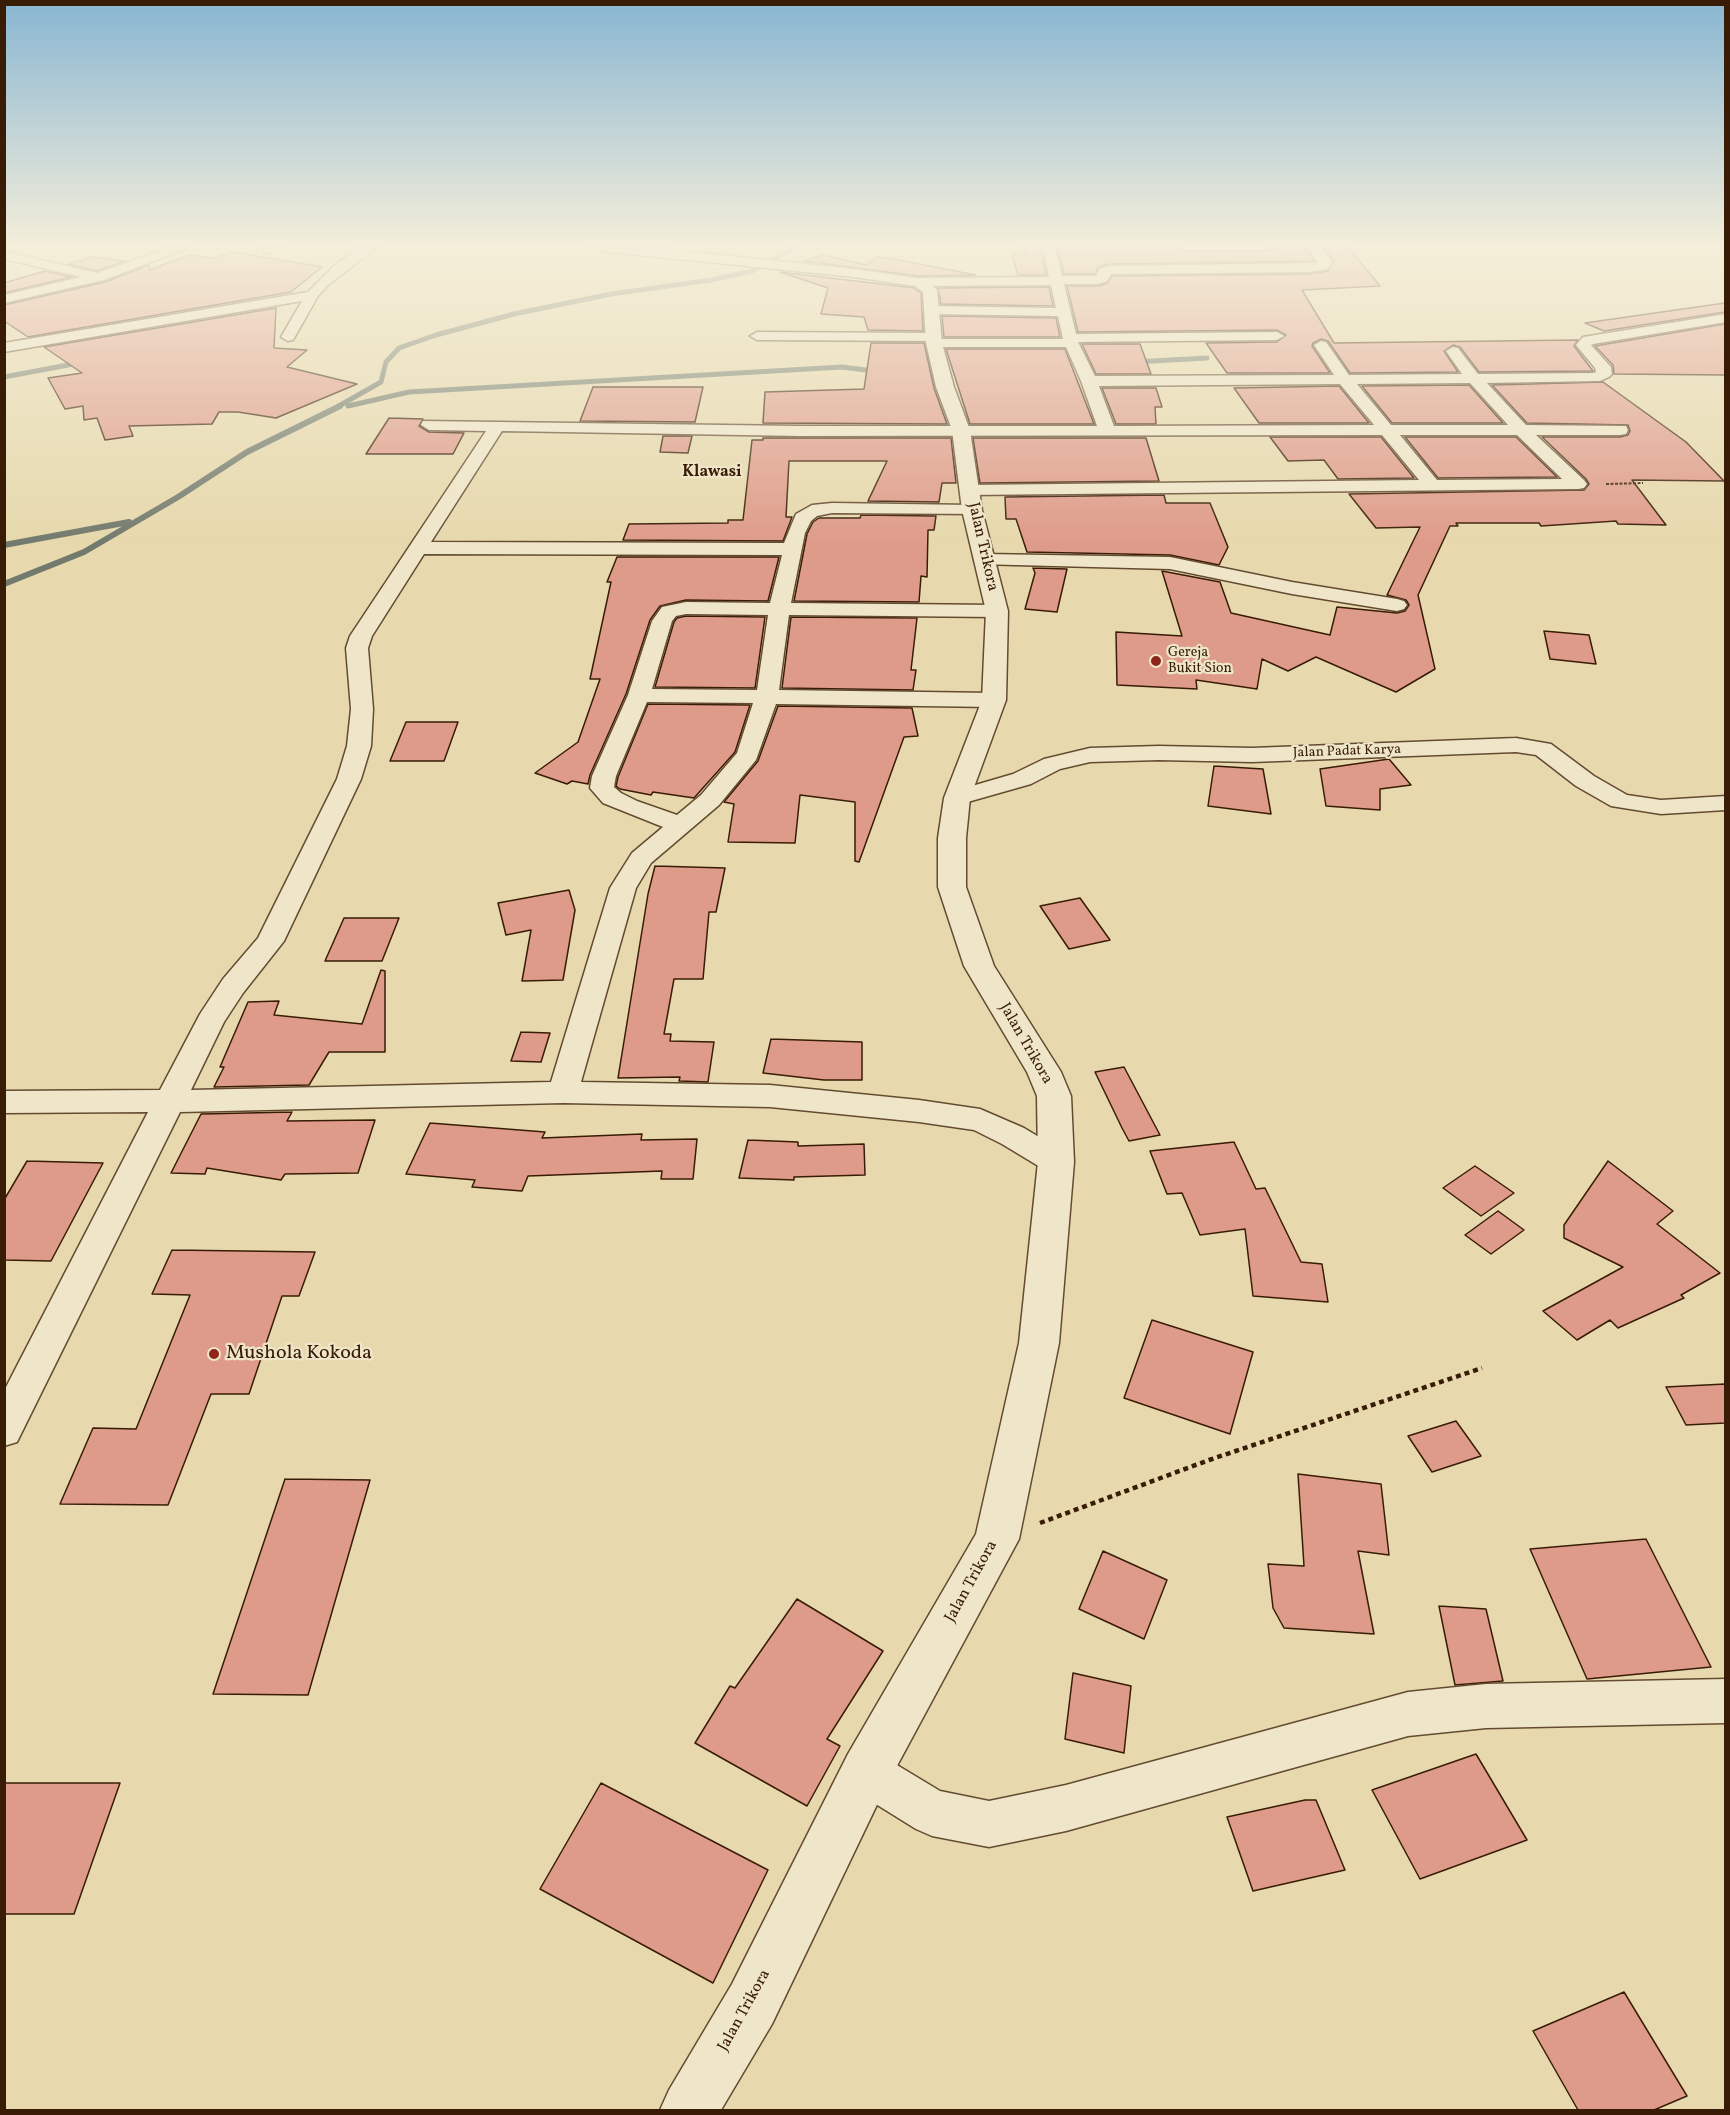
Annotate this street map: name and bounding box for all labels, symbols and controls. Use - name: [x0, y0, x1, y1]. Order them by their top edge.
- district label: Klawasi: [682, 463, 742, 483]
- street label: Jalan Trikora: [962, 501, 1002, 593]
- place label: Gereja Bukit Sion: [1168, 645, 1232, 678]
- marker: Gereja Bukit Sion: [1149, 654, 1163, 668]
- street label: Jalan Padat Karya: [1293, 742, 1401, 762]
- street label: Jalan Trikora: [994, 1000, 1056, 1088]
- place label: Mushola Kokoda: [226, 1342, 372, 1366]
- marker: Mushola Kokoda: [207, 1347, 221, 1361]
- street label: Jalan Trikora: [942, 1538, 1002, 1626]
- street label: Jalan Trikora: [715, 1967, 775, 2055]

